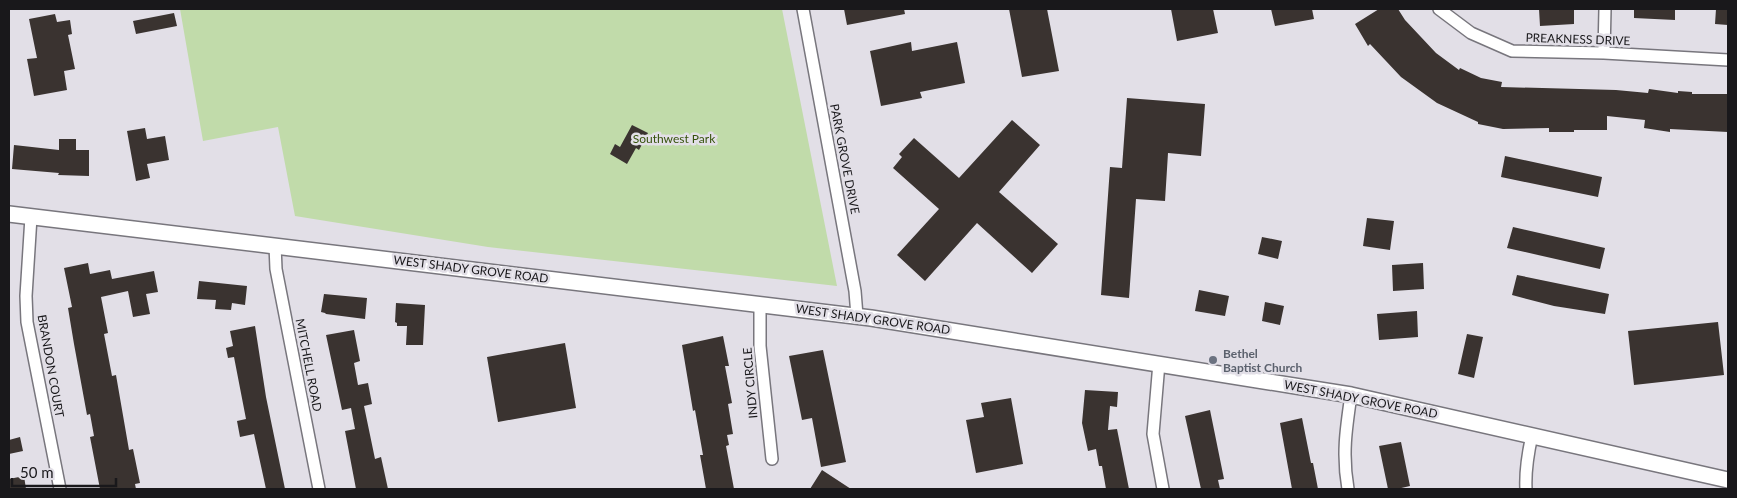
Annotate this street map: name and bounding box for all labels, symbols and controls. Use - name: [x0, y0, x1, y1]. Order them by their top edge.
- street label: PREAKNESS DRIVE: [1525, 30, 1631, 48]
- street label: PARK GROVE DRIVE: [827, 103, 863, 215]
- park label: Southwest Park: [633, 131, 716, 146]
- street label: WEST SHADY GROVE ROAD: [393, 252, 549, 286]
- street label: WEST SHADY GROVE ROAD: [795, 301, 951, 337]
- street label: BRANDON COURT: [35, 313, 67, 419]
- street label: MITCHELL ROAD: [293, 317, 325, 413]
- place label: Bethel Baptist Church: [1223, 346, 1303, 375]
- street label: INDY CIRCLE: [739, 347, 761, 419]
- marker: Bethel Baptist Church: [1207, 354, 1219, 366]
- street label: WEST SHADY GROVE ROAD: [1283, 377, 1439, 421]
- scale bar: [12, 456, 116, 488]
- text: 50 m: [20, 463, 54, 481]

